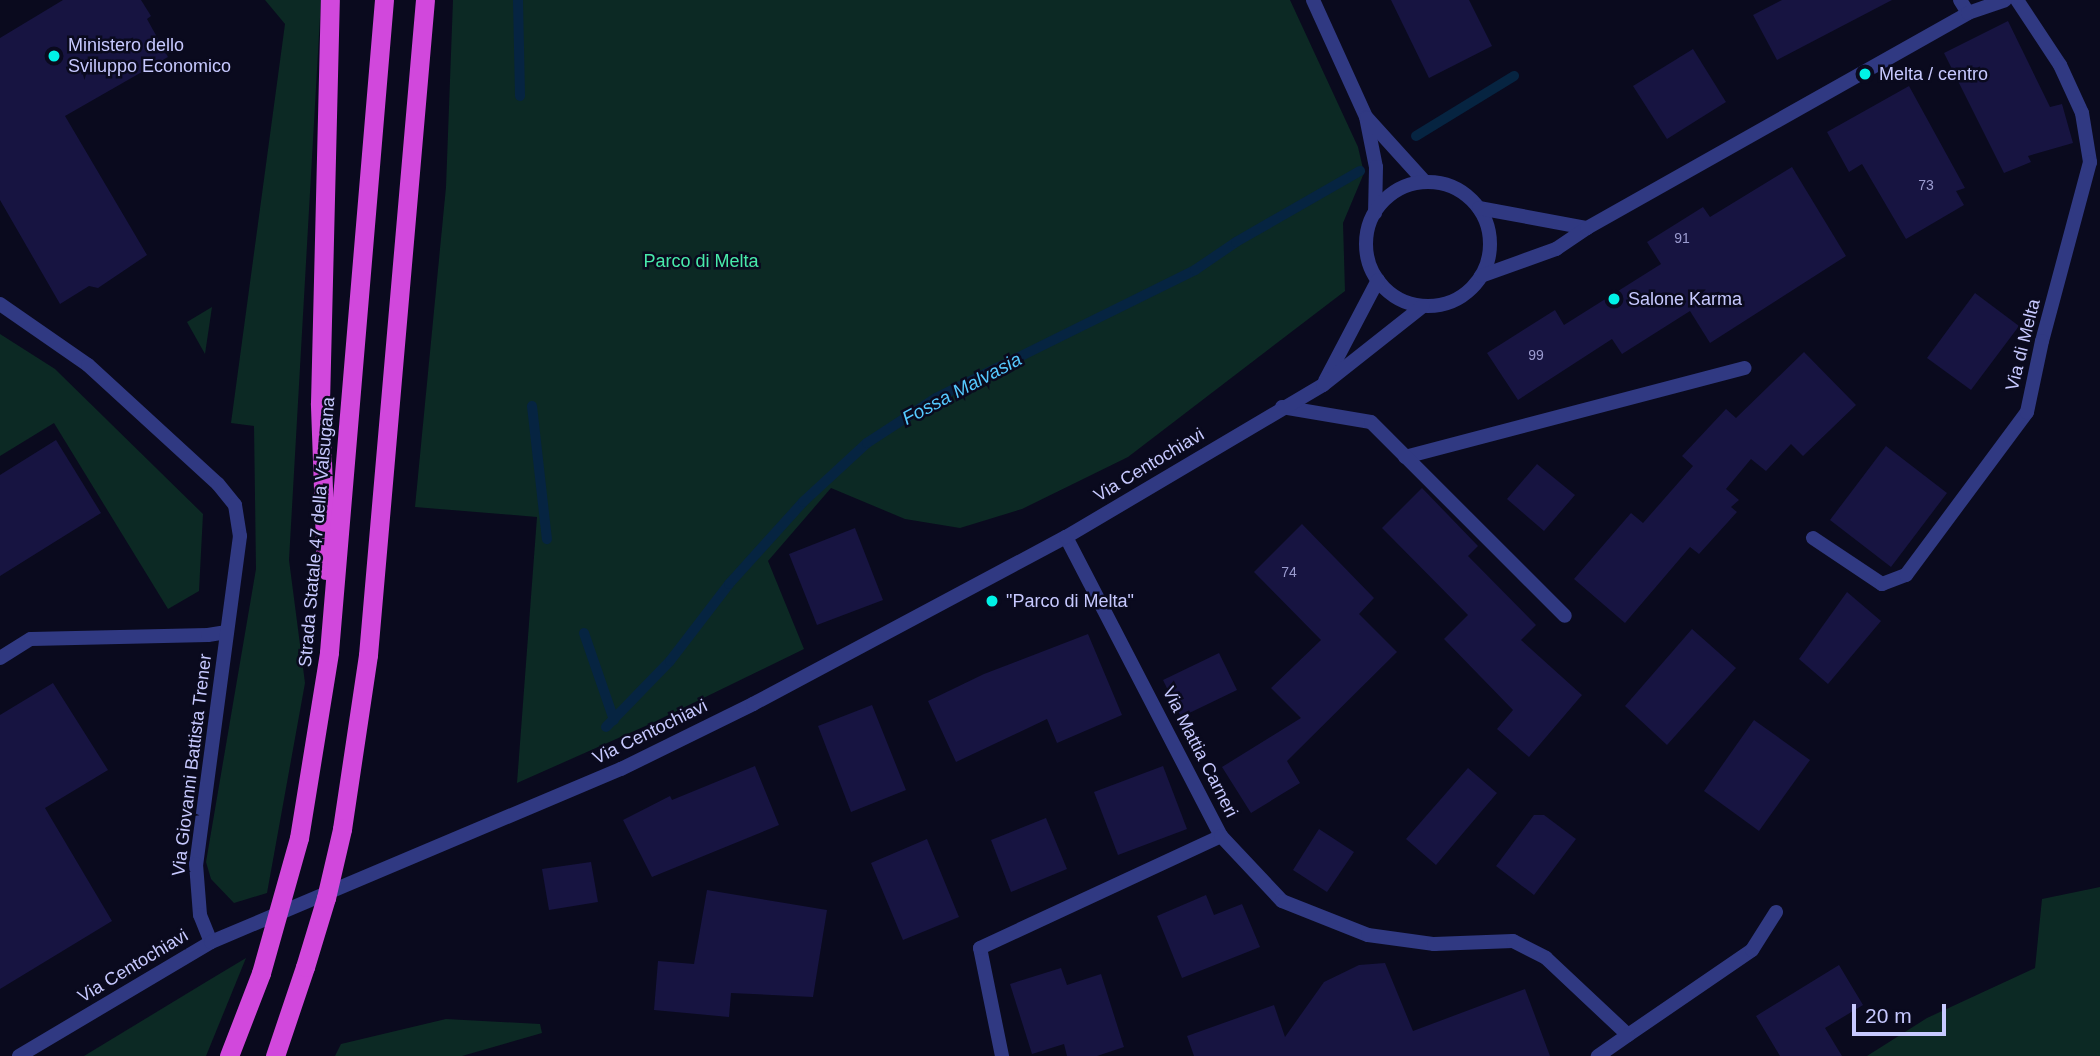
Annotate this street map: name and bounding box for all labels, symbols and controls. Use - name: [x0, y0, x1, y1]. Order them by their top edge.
- place label: Ministero dello Sviluppo Economico: [68, 35, 231, 78]
- marker: Ministero dello Sviluppo Economico: [46, 48, 62, 64]
- place label: Melta / centro: [1879, 63, 1988, 85]
- marker: Melta / centro: [1857, 66, 1873, 82]
- house number: 73: [1918, 177, 1934, 193]
- house number: 91: [1674, 230, 1690, 246]
- park label: Parco di Melta: [643, 250, 759, 272]
- place label: Salone Karma: [1628, 288, 1742, 310]
- marker: Salone Karma: [1606, 291, 1622, 307]
- street label: Via di Melta: [2001, 297, 2045, 393]
- house number: 99: [1528, 347, 1544, 363]
- water label: Fossa Malvasia: [898, 348, 1026, 430]
- street label: Strada Statale 47 della Valsugana: [294, 396, 340, 668]
- street label: Via Centochiavi: [1090, 424, 1208, 506]
- house number: 74: [1281, 564, 1297, 580]
- place label: "Parco di Melta": [1006, 590, 1134, 612]
- marker: "Parco di Melta": [984, 593, 1000, 609]
- street label: Via Giovanni Battista Trener: [168, 652, 216, 878]
- street label: Via Mattia Carneri: [1158, 683, 1242, 821]
- street label: Via Centochiavi: [589, 695, 711, 769]
- street label: Via Centochiavi: [74, 925, 192, 1007]
- scale bar: [1855, 990, 1950, 1034]
- text: 20 m: [1865, 1004, 1912, 1027]

